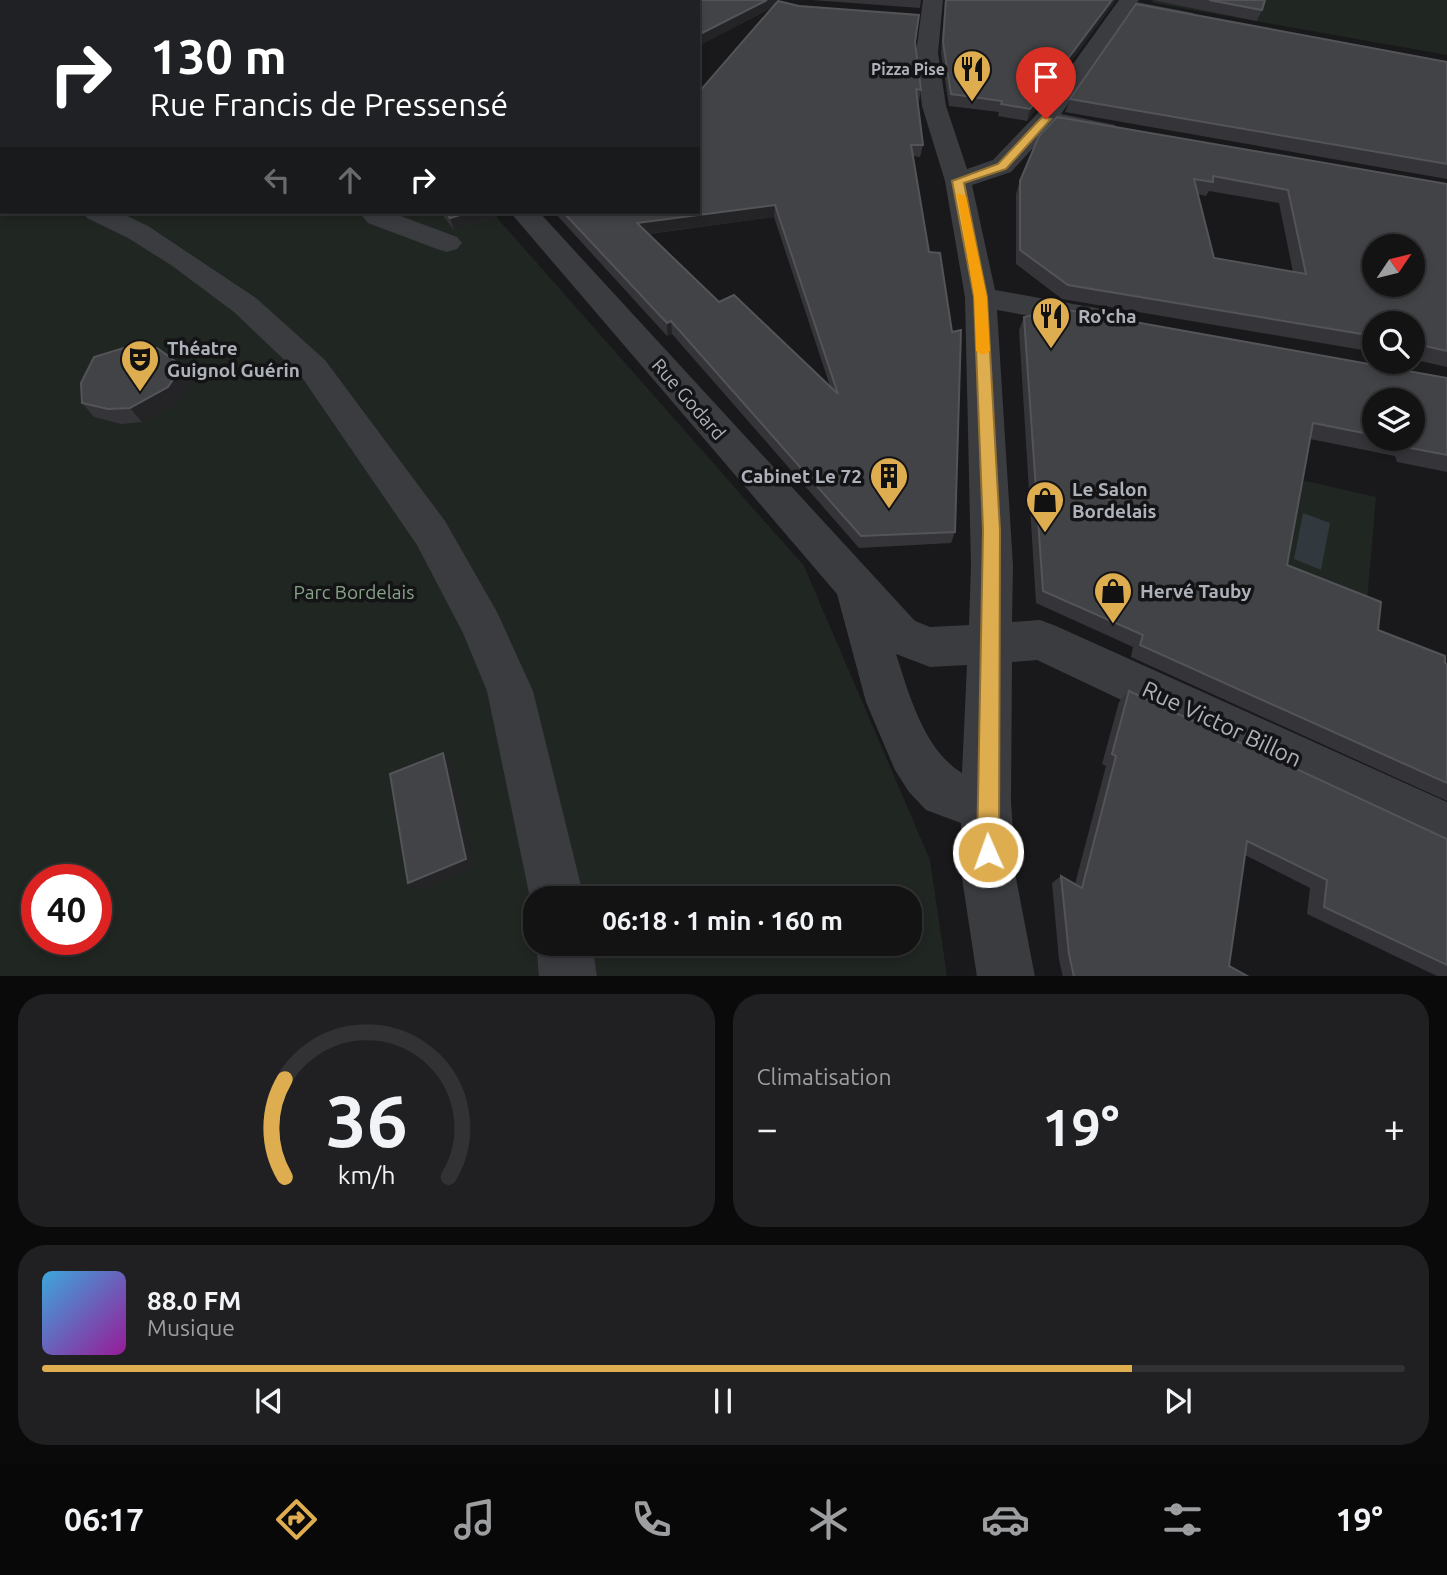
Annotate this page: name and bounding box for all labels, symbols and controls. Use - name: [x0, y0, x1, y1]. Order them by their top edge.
- icon: right: [35, 28, 126, 119]
- text: 130 m: [150, 28, 287, 83]
- pin: [1016, 47, 1076, 119]
- restaurant icon: Pizza Pise: [951, 48, 993, 103]
- icon: arrive: [1027, 58, 1065, 96]
- place label: Pizza Pise: [871, 60, 945, 78]
- text: Rue Francis de Pressensé: [150, 86, 508, 122]
- icon: left: [258, 161, 296, 199]
- icon: ahead: [331, 161, 369, 199]
- icon: right: [404, 161, 442, 199]
- north arrow: [1362, 234, 1424, 298]
- map controls: [1362, 234, 1425, 451]
- restaurant icon: Ro'cha: [1030, 295, 1072, 350]
- place label: Ro'cha: [1078, 305, 1137, 327]
- button: search: [1362, 311, 1425, 374]
- place label: Théatre Guignol Guérin: [167, 337, 300, 381]
- theatre icon: Théatre Guignol Guérin: [119, 338, 161, 393]
- street label: Rue Godard: [648, 354, 730, 444]
- button: layers: [1362, 388, 1425, 451]
- building icon: Cabinet Le 72: [868, 455, 910, 510]
- place label: Cabinet Le 72: [741, 465, 862, 487]
- place label: Le Salon Bordelais: [1072, 478, 1157, 522]
- shop icon: Le Salon Bordelais: [1024, 479, 1066, 534]
- shop icon: Hervé Tauby: [1092, 570, 1134, 625]
- place label: Hervé Tauby: [1140, 580, 1251, 602]
- park label: Parc Bordelais: [294, 581, 414, 603]
- street label: Rue Victor Billon: [1139, 676, 1306, 771]
- position arrow: [951, 815, 1025, 889]
- speed limit sign: 40: [21, 864, 112, 955]
- text: 06:18 · 1 min · 160 m: [602, 906, 843, 935]
- text: Climatisation: [757, 1064, 892, 1089]
- text: 36: [325, 1079, 407, 1161]
- text: 19°: [1042, 1098, 1119, 1156]
- text: −: [757, 1107, 778, 1149]
- text: +: [1384, 1107, 1405, 1149]
- text: km/h: [337, 1160, 395, 1188]
- text: 88.0 FM: [147, 1286, 241, 1315]
- text: Musique: [147, 1315, 235, 1340]
- icon: previous: [250, 1382, 288, 1420]
- icon: pause: [704, 1382, 742, 1420]
- icon: next: [1159, 1382, 1197, 1420]
- icon: directions: [272, 1495, 321, 1544]
- icon: music: [450, 1495, 499, 1544]
- icon: phone: [627, 1495, 676, 1544]
- icon: climate: [804, 1495, 853, 1544]
- icon: car: [981, 1495, 1030, 1544]
- icon: filters: [1158, 1495, 1207, 1544]
- text: 06:17: [64, 1501, 144, 1537]
- text: 19°: [1335, 1501, 1383, 1537]

